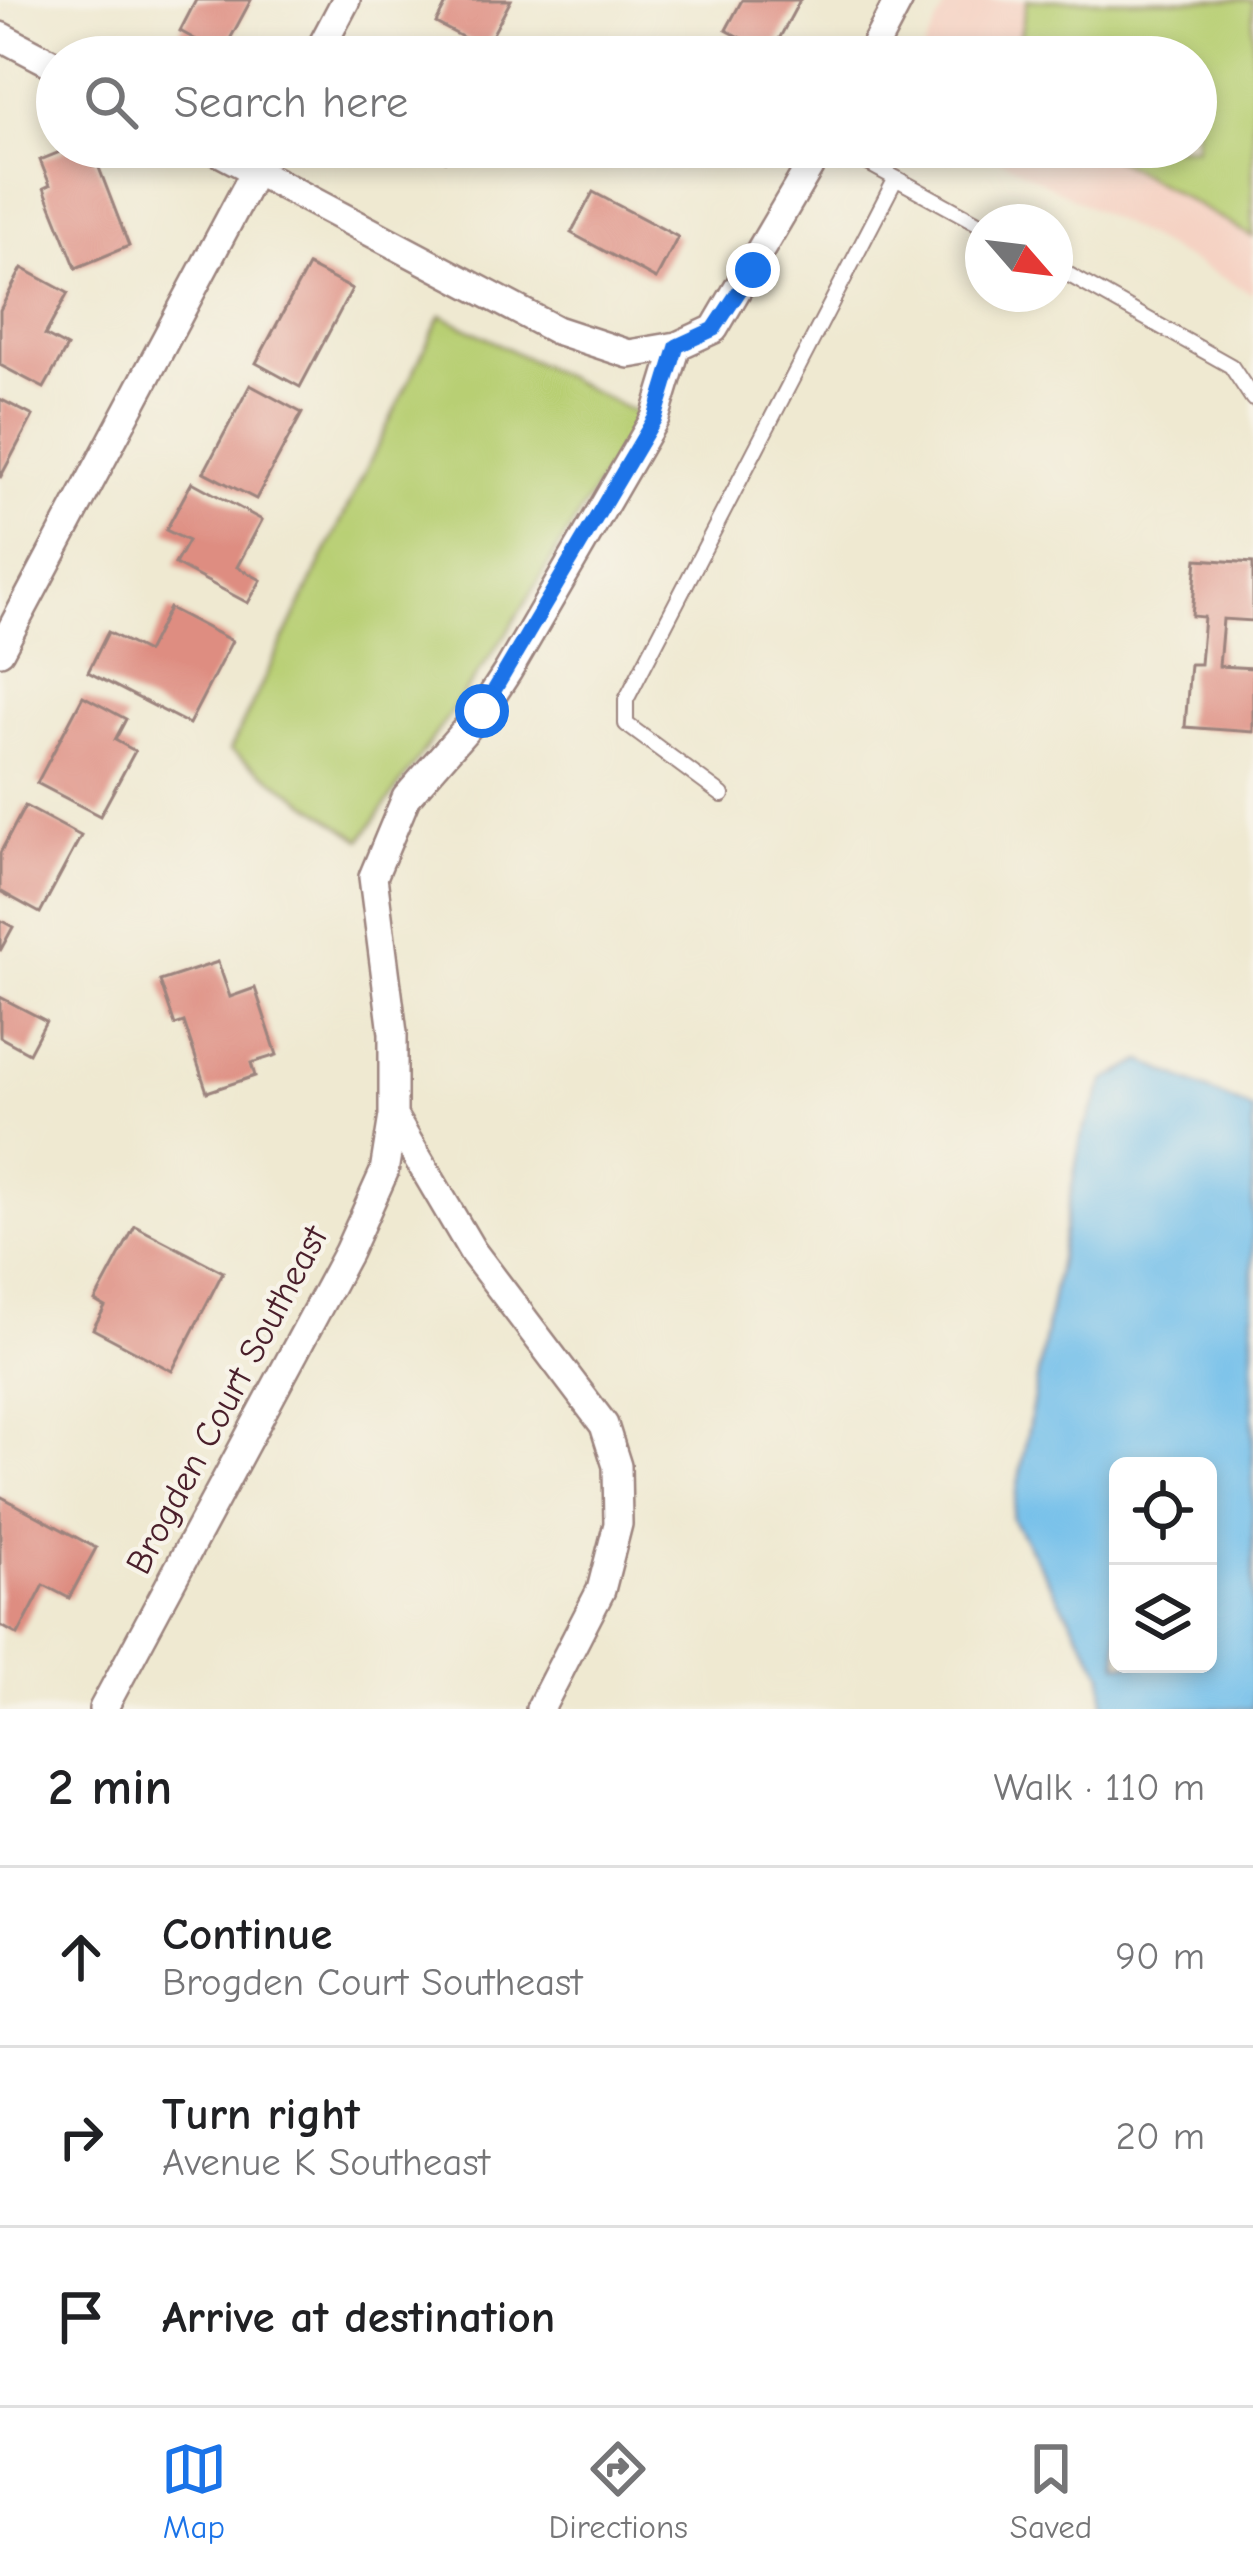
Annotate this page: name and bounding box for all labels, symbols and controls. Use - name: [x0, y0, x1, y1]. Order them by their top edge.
- search box: [36, 36, 1217, 168]
- icon: search: [78, 69, 144, 135]
- text: Search here: [174, 76, 408, 128]
- north arrow: [965, 204, 1073, 312]
- route end: [726, 243, 780, 297]
- route start: [455, 684, 509, 738]
- street label: Brogden Court Southeast: [118, 1218, 337, 1581]
- map controls: [1109, 1457, 1217, 1673]
- button: locate: [1109, 1457, 1217, 1565]
- button: layers: [1109, 1565, 1217, 1673]
- text: 2 min: [48, 1758, 172, 1817]
- text: Walk · 110 m: [993, 1765, 1205, 1810]
- text: Continue: [162, 1908, 332, 1960]
- icon: ahead: [48, 1924, 114, 1990]
- text: 90 m: [1115, 1934, 1205, 1979]
- text: Brogden Court Southeast: [162, 1960, 582, 2005]
- text: Turn right: [162, 2088, 360, 2140]
- icon: right: [48, 2104, 114, 2170]
- text: 20 m: [1116, 2114, 1205, 2159]
- text: Avenue K Southeast: [162, 2140, 490, 2185]
- icon: arrive: [48, 2284, 114, 2350]
- text: Arrive at destination: [162, 2291, 555, 2343]
- tab: Map: [161, 2436, 227, 2546]
- tab: Directions: [549, 2436, 688, 2546]
- tab: Saved: [1010, 2436, 1092, 2546]

